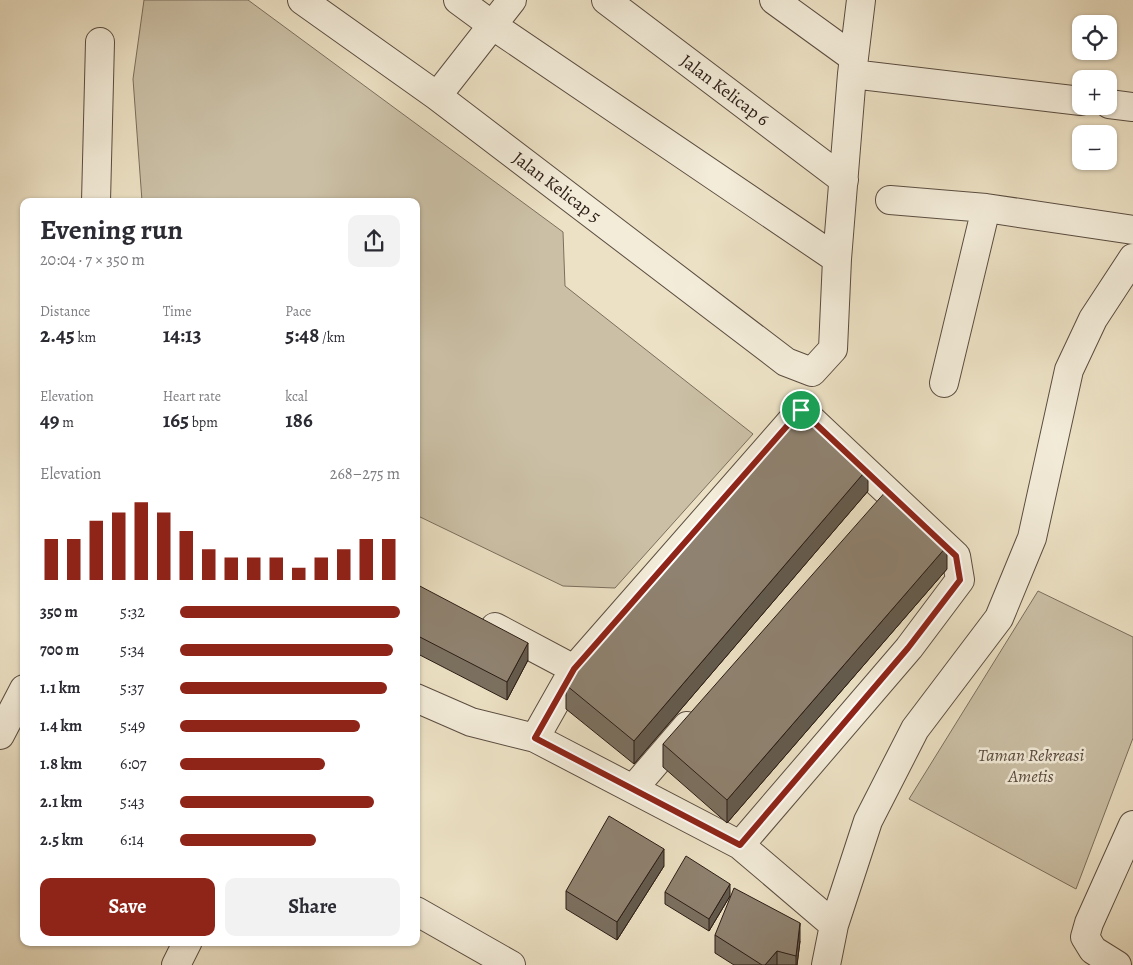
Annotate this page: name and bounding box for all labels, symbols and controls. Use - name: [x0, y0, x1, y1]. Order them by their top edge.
- map controls: [1072, 15, 1117, 170]
- button: locate: [1072, 15, 1117, 60]
- street label: Jalan Kelicap 6: [676, 49, 774, 131]
- button: +: [1072, 70, 1117, 115]
- button: −: [1072, 125, 1117, 170]
- street label: Jalan Kelicap 5: [508, 146, 606, 228]
- text: Evening run: [40, 211, 183, 249]
- button: share: [348, 215, 400, 267]
- text: 20:04 · 7 × 350 m: [40, 249, 145, 271]
- text: Distance: [40, 302, 90, 321]
- text: Time: [163, 302, 192, 321]
- text: Pace: [285, 302, 311, 321]
- text: 2.45: [40, 321, 75, 349]
- text: 14:13: [163, 321, 202, 349]
- text: 5:48: [285, 321, 319, 349]
- text: km: [75, 328, 96, 347]
- text: /km: [319, 328, 345, 347]
- text: Elevation: [40, 387, 94, 406]
- text: Heart rate: [163, 387, 221, 406]
- text: kcal: [285, 387, 308, 406]
- pin: [780, 389, 822, 431]
- icon: arrive: [787, 396, 815, 424]
- text: 49: [40, 406, 60, 434]
- text: 165: [163, 406, 189, 434]
- text: 186: [285, 406, 313, 434]
- text: m: [60, 413, 74, 432]
- text: bpm: [189, 413, 218, 432]
- text: Elevation: [40, 463, 101, 485]
- text: 268–275 m: [330, 463, 400, 485]
- text: 350 m: [40, 601, 78, 623]
- text: 5:32: [120, 601, 145, 623]
- text: 700 m: [40, 639, 79, 661]
- text: 5:34: [120, 639, 145, 661]
- text: 1.1 km: [40, 677, 80, 699]
- text: 5:37: [120, 677, 144, 699]
- text: 1.4 km: [40, 715, 82, 737]
- text: 5:49: [120, 715, 145, 737]
- park label: Taman Rekreasi Ametis: [978, 743, 1084, 788]
- text: 1.8 km: [40, 753, 82, 775]
- text: 6:07: [120, 753, 146, 775]
- text: 2.1 km: [40, 791, 82, 813]
- text: 5:43: [120, 791, 145, 813]
- text: 2.5 km: [40, 829, 83, 851]
- text: 6:14: [120, 829, 144, 851]
- button: Save: [40, 878, 215, 936]
- button: Share: [225, 878, 400, 936]

